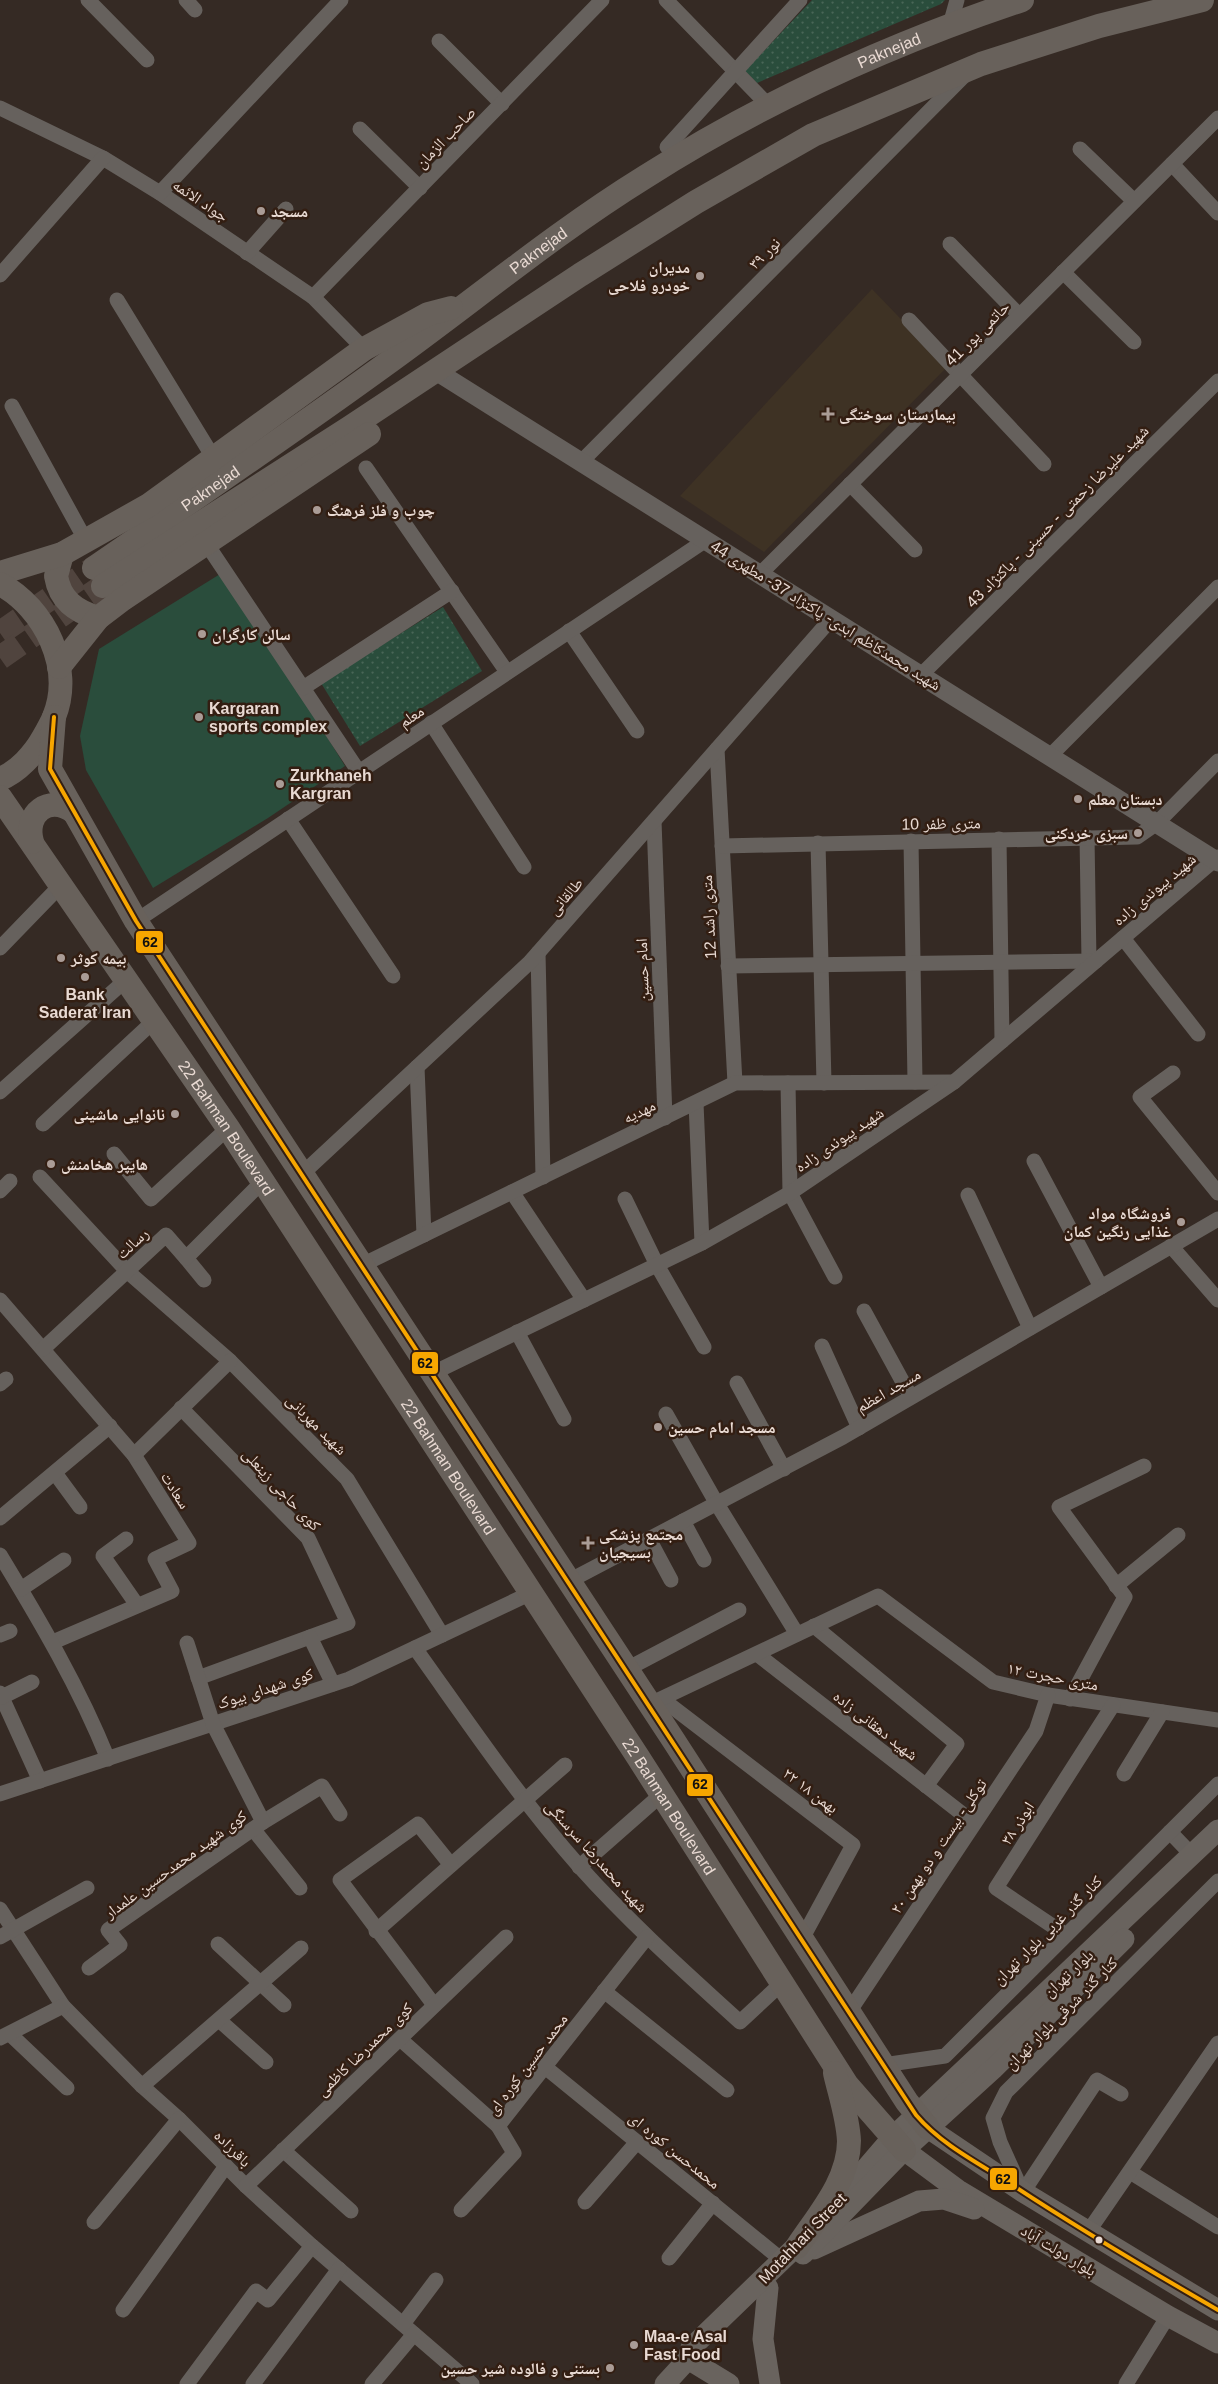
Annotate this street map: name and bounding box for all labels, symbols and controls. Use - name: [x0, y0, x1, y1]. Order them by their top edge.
- street label: Paknejad: [855, 30, 923, 71]
- street label: صاحب الزمان: [412, 103, 480, 173]
- street label: جواد الائمه: [169, 176, 232, 226]
- place label: مسجد: [271, 203, 308, 220]
- marker: مسجد: [255, 205, 267, 217]
- street label: Paknejad: [506, 224, 570, 278]
- street label: نور ۳۹: [745, 234, 784, 273]
- place label: مدیران خودرو فلاحی: [608, 259, 690, 295]
- marker: مدیران خودرو فلاحی: [694, 270, 706, 282]
- street label: حاتمی پور 41: [942, 298, 1014, 370]
- place label: بیمارستان سوختگی: [839, 406, 956, 424]
- marker: بیمارستان سوختگی: [821, 407, 835, 421]
- street label: شهید علیرضا زحمتی - حسینی - پاکنژاد 43: [963, 422, 1153, 612]
- street label: Paknejad: [178, 463, 243, 515]
- place label: چوب و فلز فرهنگ: [327, 502, 435, 520]
- marker: چوب و فلز فرهنگ: [311, 504, 323, 516]
- street label: شهید محمدکاظم ابدی- پاکنژاد 37- مطهری 44: [707, 537, 944, 695]
- place label: سالن کارگران: [212, 626, 291, 644]
- marker: سالن کارگران: [196, 628, 208, 640]
- place label: Kargaran sports complex: [209, 700, 327, 735]
- street label: معلم: [396, 702, 428, 732]
- marker: Kargaran sports complex: [193, 711, 205, 723]
- place label: Zurkhaneh Kargran: [290, 767, 372, 802]
- marker: Zurkhaneh Kargran: [274, 778, 286, 790]
- place label: دبستان معلم: [1088, 791, 1163, 811]
- marker: دبستان معلم: [1072, 793, 1084, 805]
- street label: 10 متری ظفر: [901, 814, 981, 835]
- place label: سبزی خردکنی: [1045, 825, 1128, 843]
- marker: سبزی خردکنی: [1132, 827, 1144, 839]
- street label: شهید پیوندی زاده: [1110, 850, 1200, 930]
- street label: طالقانی: [545, 874, 588, 920]
- street label: 12 متری راشد: [698, 874, 721, 959]
- line badge: 62: [135, 930, 164, 954]
- text: 62: [142, 934, 158, 950]
- street label: امام حسین: [633, 938, 654, 1002]
- place label: بیمه کوثر: [70, 950, 126, 968]
- marker: بیمه کوثر: [55, 952, 67, 964]
- marker: Bank Saderat Iran: [79, 971, 91, 983]
- place label: Bank Saderat Iran: [39, 986, 131, 1021]
- street label: 22 Bahman Boulevard: [175, 1057, 277, 1199]
- street label: مهدیه: [620, 1096, 659, 1127]
- street label: شهید پیوندی زاده: [792, 1104, 888, 1177]
- place label: نانوایی ماشینی: [73, 1106, 165, 1124]
- marker: نانوایی ماشینی: [169, 1108, 181, 1120]
- place label: هایپر هخامنش: [61, 1156, 148, 1174]
- marker: هایپر هخامنش: [45, 1158, 57, 1170]
- place label: فروشگاه مواد غذایی رنگین کمان: [1064, 1205, 1171, 1241]
- marker: فروشگاه مواد غذایی رنگین کمان: [1175, 1216, 1187, 1228]
- street label: رسالت: [113, 1224, 152, 1263]
- line badge: 62: [411, 1351, 439, 1375]
- text: 62: [417, 1355, 433, 1371]
- street label: مسجد اعظم: [853, 1365, 924, 1417]
- street label: شهید مهربانی: [282, 1391, 350, 1459]
- street label: 22 Bahman Boulevard: [398, 1396, 499, 1538]
- place label: مسجد امام حسین: [668, 1419, 776, 1439]
- marker: مسجد امام حسین: [652, 1421, 664, 1433]
- street label: کوی حاجی زینعلی: [238, 1445, 324, 1536]
- street label: سعادت: [158, 1469, 193, 1512]
- place label: مجتمع پزشکی بسیجیان: [599, 1526, 683, 1562]
- marker: مجتمع پزشکی بسیجیان: [581, 1536, 595, 1550]
- street label: ۱۲ متری حجرت: [1006, 1659, 1100, 1696]
- street label: کوی شهدای بیوک: [215, 1665, 316, 1714]
- street label: شهید دهقانی زاده: [829, 1687, 921, 1765]
- street label: 22 Bahman Boulevard: [619, 1735, 719, 1878]
- street label: ۲۲ بهمن ۱۸: [779, 1764, 841, 1818]
- line badge: 62: [686, 1773, 714, 1797]
- text: 62: [692, 1776, 708, 1792]
- street label: توکلی- بیست و دو بهمن ۲۰: [887, 1776, 992, 1918]
- street label: شهید محمدرضا سرسنگی: [541, 1797, 651, 1917]
- street label: ۳۸ ابوذر: [997, 1799, 1038, 1848]
- street label: کوی شهید محمدحسین علمدار: [100, 1807, 251, 1924]
- street label: کنار گذر غربی بلوار تهران: [988, 1871, 1106, 1989]
- street label: بلوار تهران: [1039, 1945, 1097, 2001]
- street label: کنار گذر شرقی بلوار تهران: [1002, 1954, 1123, 2074]
- street label: کوی محمدرضا کاظمی: [313, 1999, 417, 2101]
- street label: محمد حسین کوره ای: [484, 2010, 572, 2119]
- street label: محمدحسن کوره ای: [625, 2109, 723, 2194]
- street label: باقرزاده: [210, 2127, 254, 2171]
- line badge: 62: [989, 2167, 1018, 2191]
- text: 62: [995, 2171, 1011, 2187]
- street label: Motahhari Street: [755, 2190, 850, 2287]
- street label: بلوار دولت آباد: [1018, 2221, 1099, 2280]
- unlabelled marker: [1094, 2235, 1104, 2245]
- place label: Maa-e Asal Fast Food: [644, 2328, 727, 2363]
- marker: Maa-e Asal Fast Food: [628, 2339, 640, 2351]
- place label: بستنى و فالوده شیر حسین: [441, 2360, 600, 2378]
- marker: بستنى و فالوده شیر حسین: [604, 2362, 616, 2374]

